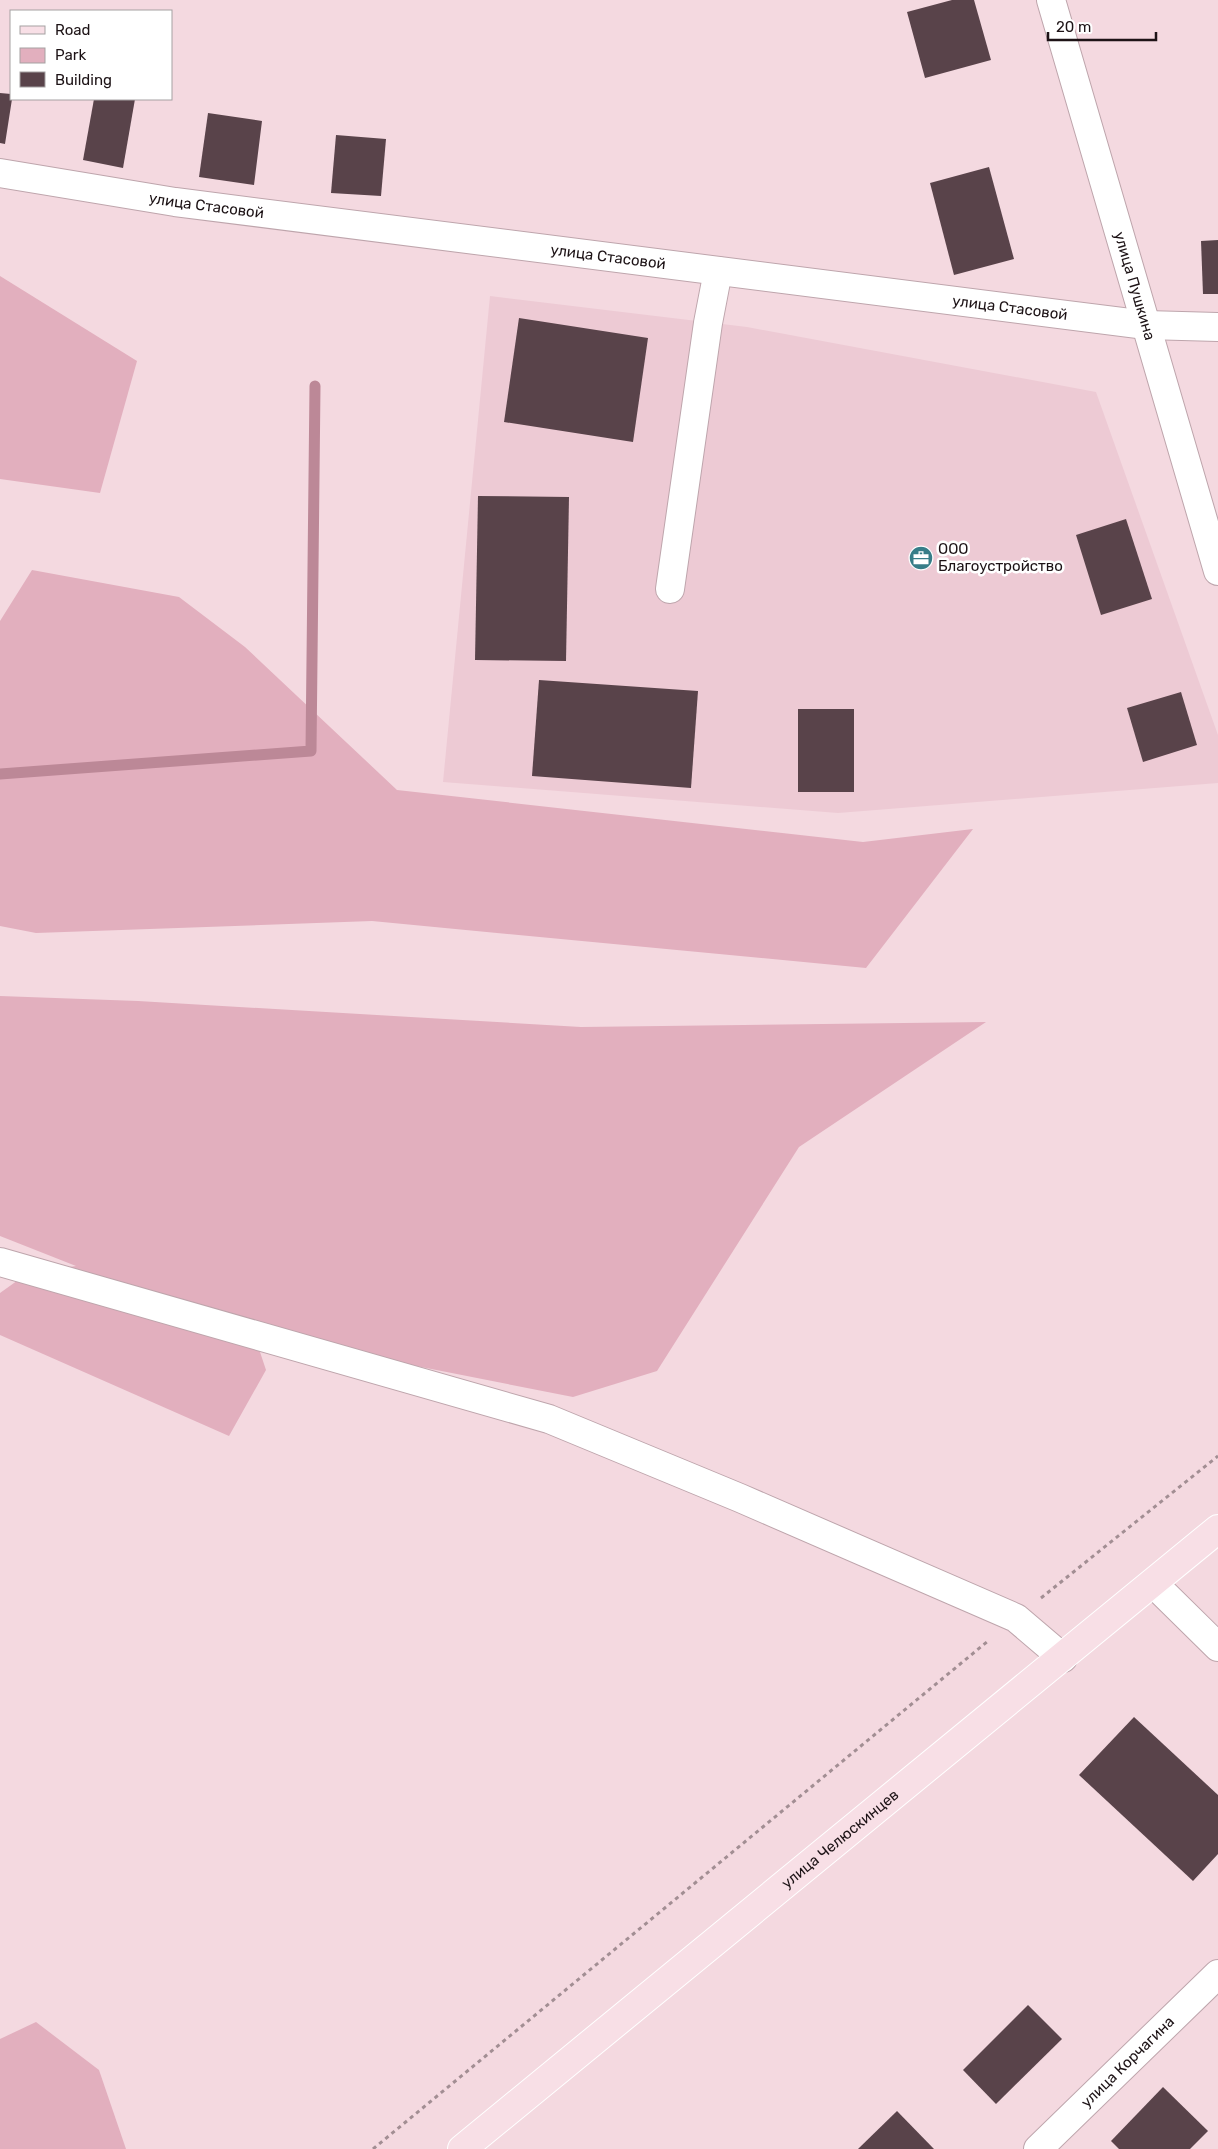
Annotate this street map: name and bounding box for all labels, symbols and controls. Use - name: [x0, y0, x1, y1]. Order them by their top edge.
- legend: [10, 10, 172, 100]
- scale bar: [1048, 10, 1156, 42]
- text: 20 m: [1056, 18, 1091, 36]
- text: Road: [55, 21, 91, 39]
- text: Park: [55, 46, 86, 64]
- text: Building: [55, 71, 112, 89]
- street label: улица Стасовой: [148, 189, 265, 222]
- street label: улица Пушкина: [1110, 230, 1159, 342]
- street label: улица Стасовой: [550, 241, 667, 273]
- street label: улица Стасовой: [951, 292, 1069, 324]
- place label: ООО Благоустройство: [938, 540, 1063, 575]
- office icon: ООО Благоустройство: [908, 545, 934, 571]
- street label: улица Челюскинцев: [778, 1786, 902, 1892]
- street label: улица Корчагина: [1077, 2012, 1178, 2111]

